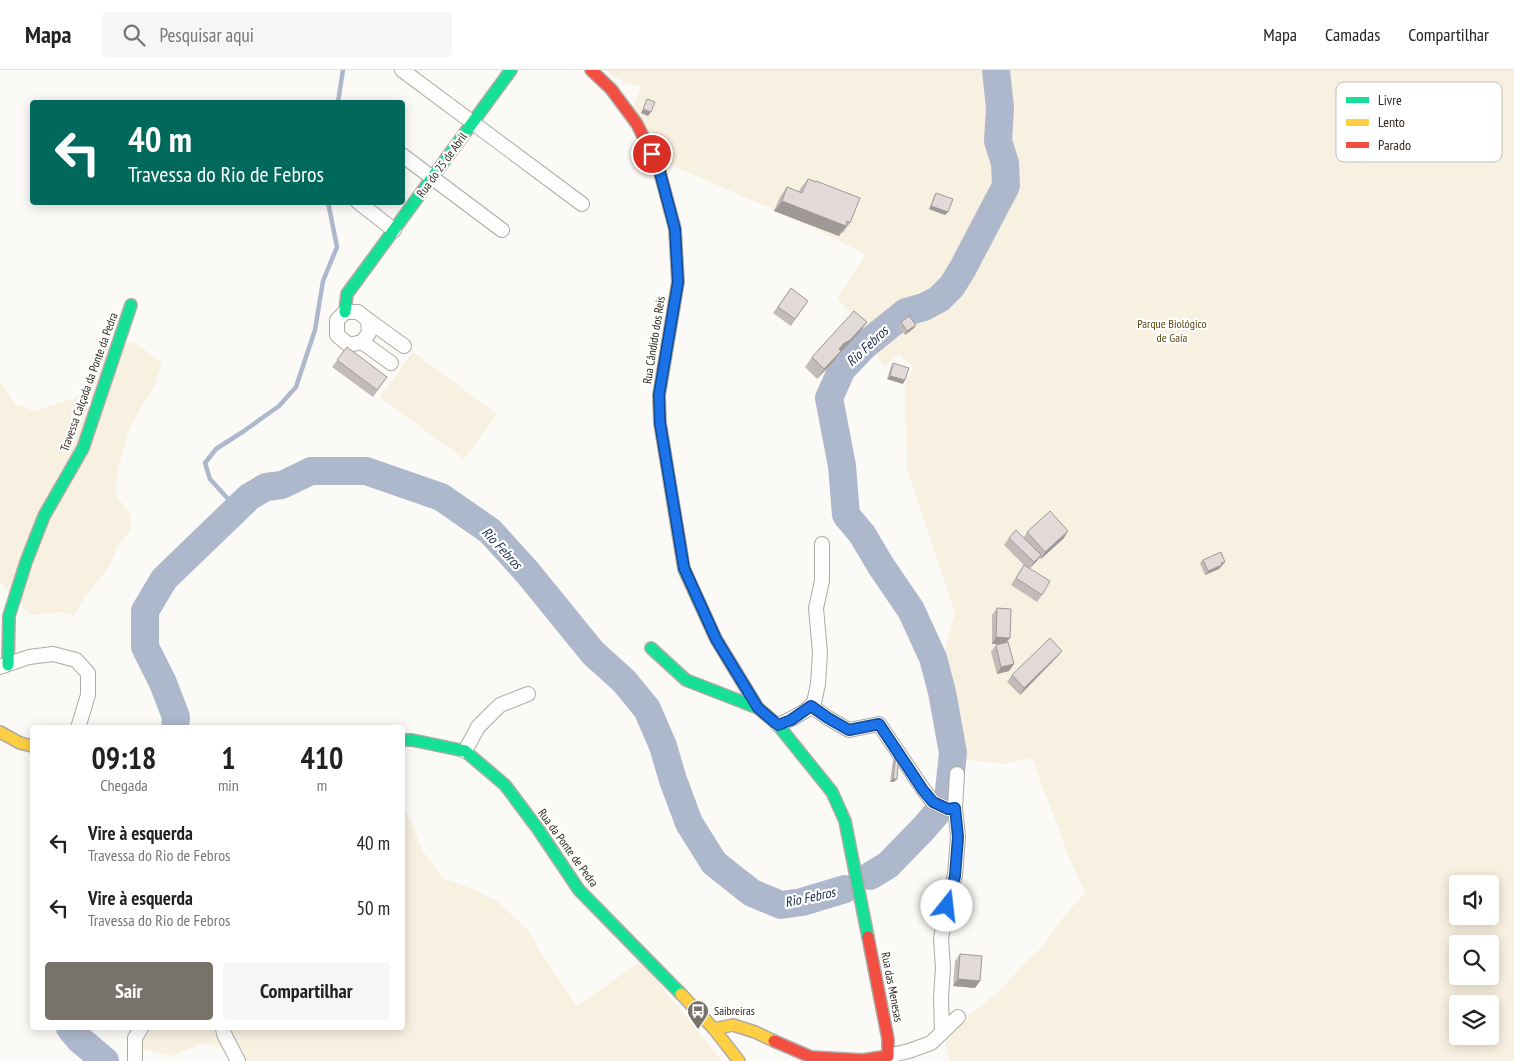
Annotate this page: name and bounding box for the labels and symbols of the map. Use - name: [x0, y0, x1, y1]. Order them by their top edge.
- legend: [1336, 82, 1502, 162]
- text: Livre: [1378, 91, 1402, 109]
- text: Lento: [1378, 113, 1405, 131]
- street label: Rua do 25 de Abril: [413, 129, 470, 200]
- pin: [631, 133, 673, 175]
- text: Parado: [1378, 136, 1411, 154]
- street label: Rua Cândido dos Reis: [639, 295, 668, 385]
- street label: Travessa Calçada da Ponte da Pedra: [56, 310, 121, 453]
- park label: Parque Biológico de Gaia: [1137, 316, 1207, 345]
- water label: Rio Febros: [842, 321, 893, 370]
- water label: Rio Febros: [478, 523, 527, 574]
- street label: Rua da Ponte de Pedra: [535, 806, 602, 890]
- position arrow: [920, 879, 972, 931]
- water label: Rio Febros: [783, 883, 838, 911]
- street label: Rua das Menesas: [878, 951, 907, 1023]
- bus stop icon: Saibreiras: [686, 999, 710, 1030]
- place label: Saibreiras: [714, 1003, 755, 1018]

